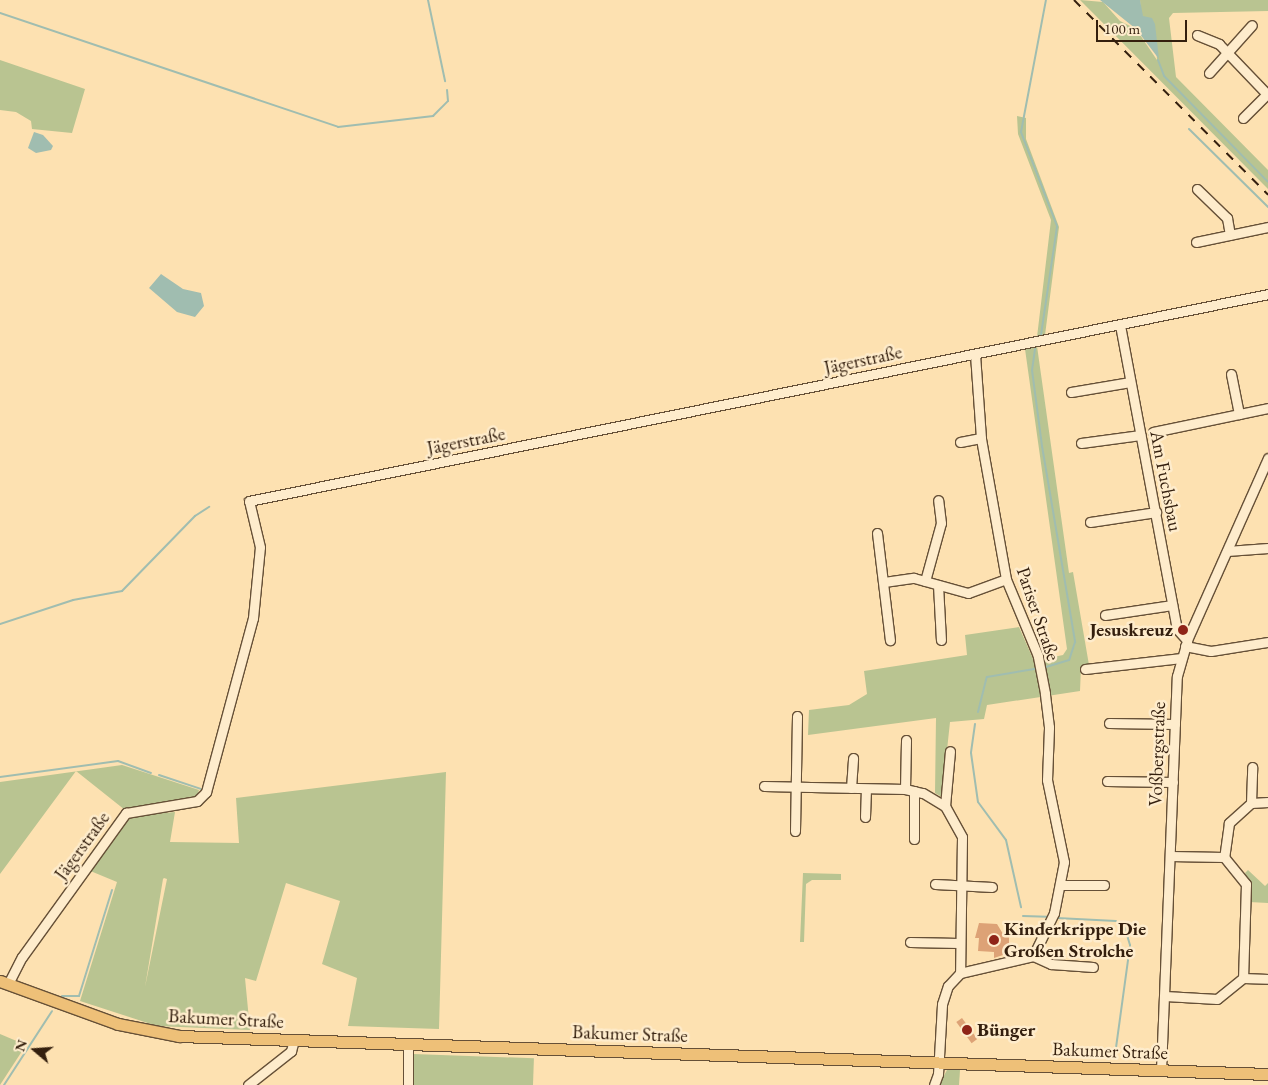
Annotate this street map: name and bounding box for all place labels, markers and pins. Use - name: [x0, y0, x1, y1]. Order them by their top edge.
- place label: Jesuskreuz: [1089, 619, 1173, 641]
- marker: Jesuskreuz: [1177, 624, 1189, 636]
- place label: Kinderkrippe Die Großen Strolche: [1004, 918, 1146, 962]
- marker: Kinderkrippe Die Großen Strolche: [988, 934, 1000, 946]
- place label: Bünger: [977, 1019, 1035, 1041]
- marker: Bünger: [961, 1024, 973, 1036]

